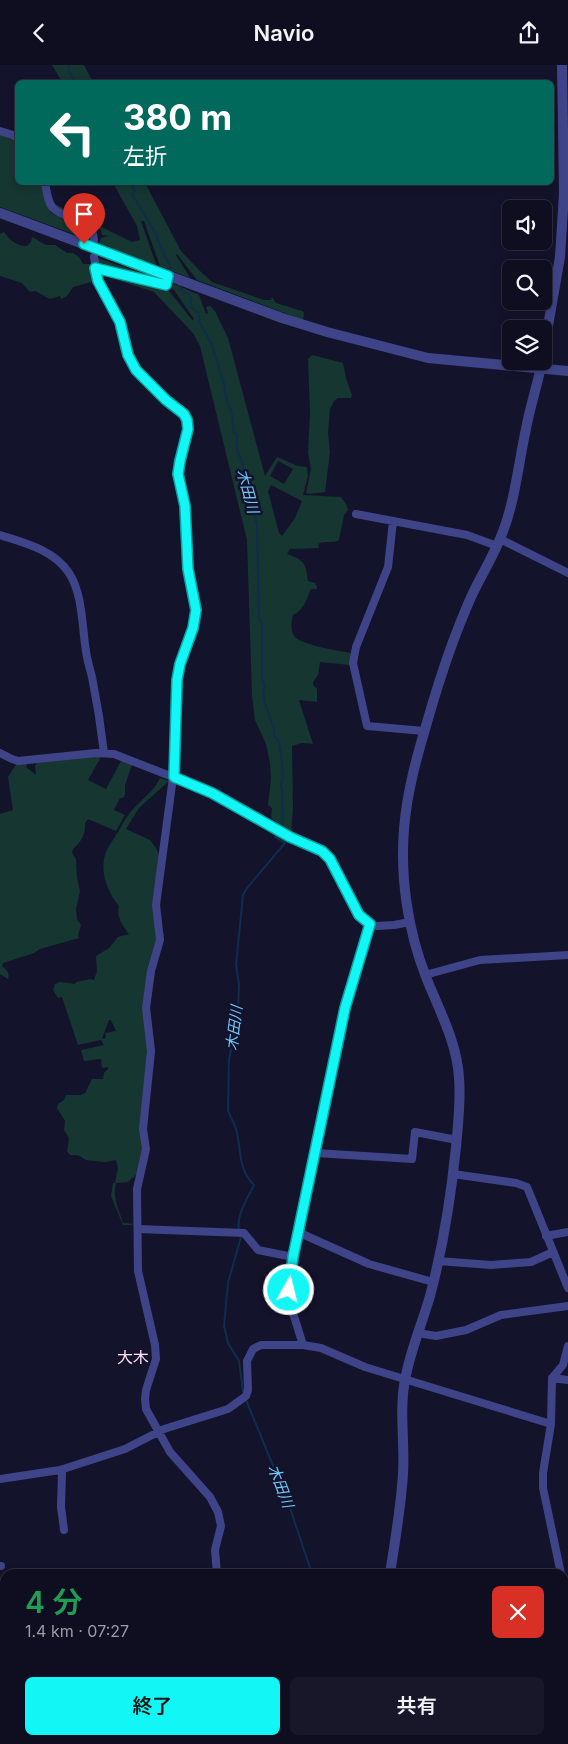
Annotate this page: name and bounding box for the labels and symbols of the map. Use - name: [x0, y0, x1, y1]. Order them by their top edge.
- pin: [63, 193, 105, 244]
- water label: 木田川: [233, 467, 264, 517]
- water label: 木田川: [222, 1003, 246, 1051]
- position arrow: [262, 1263, 314, 1315]
- district label: 大木: [117, 1347, 149, 1367]
- water label: 木田川: [264, 1462, 299, 1512]

